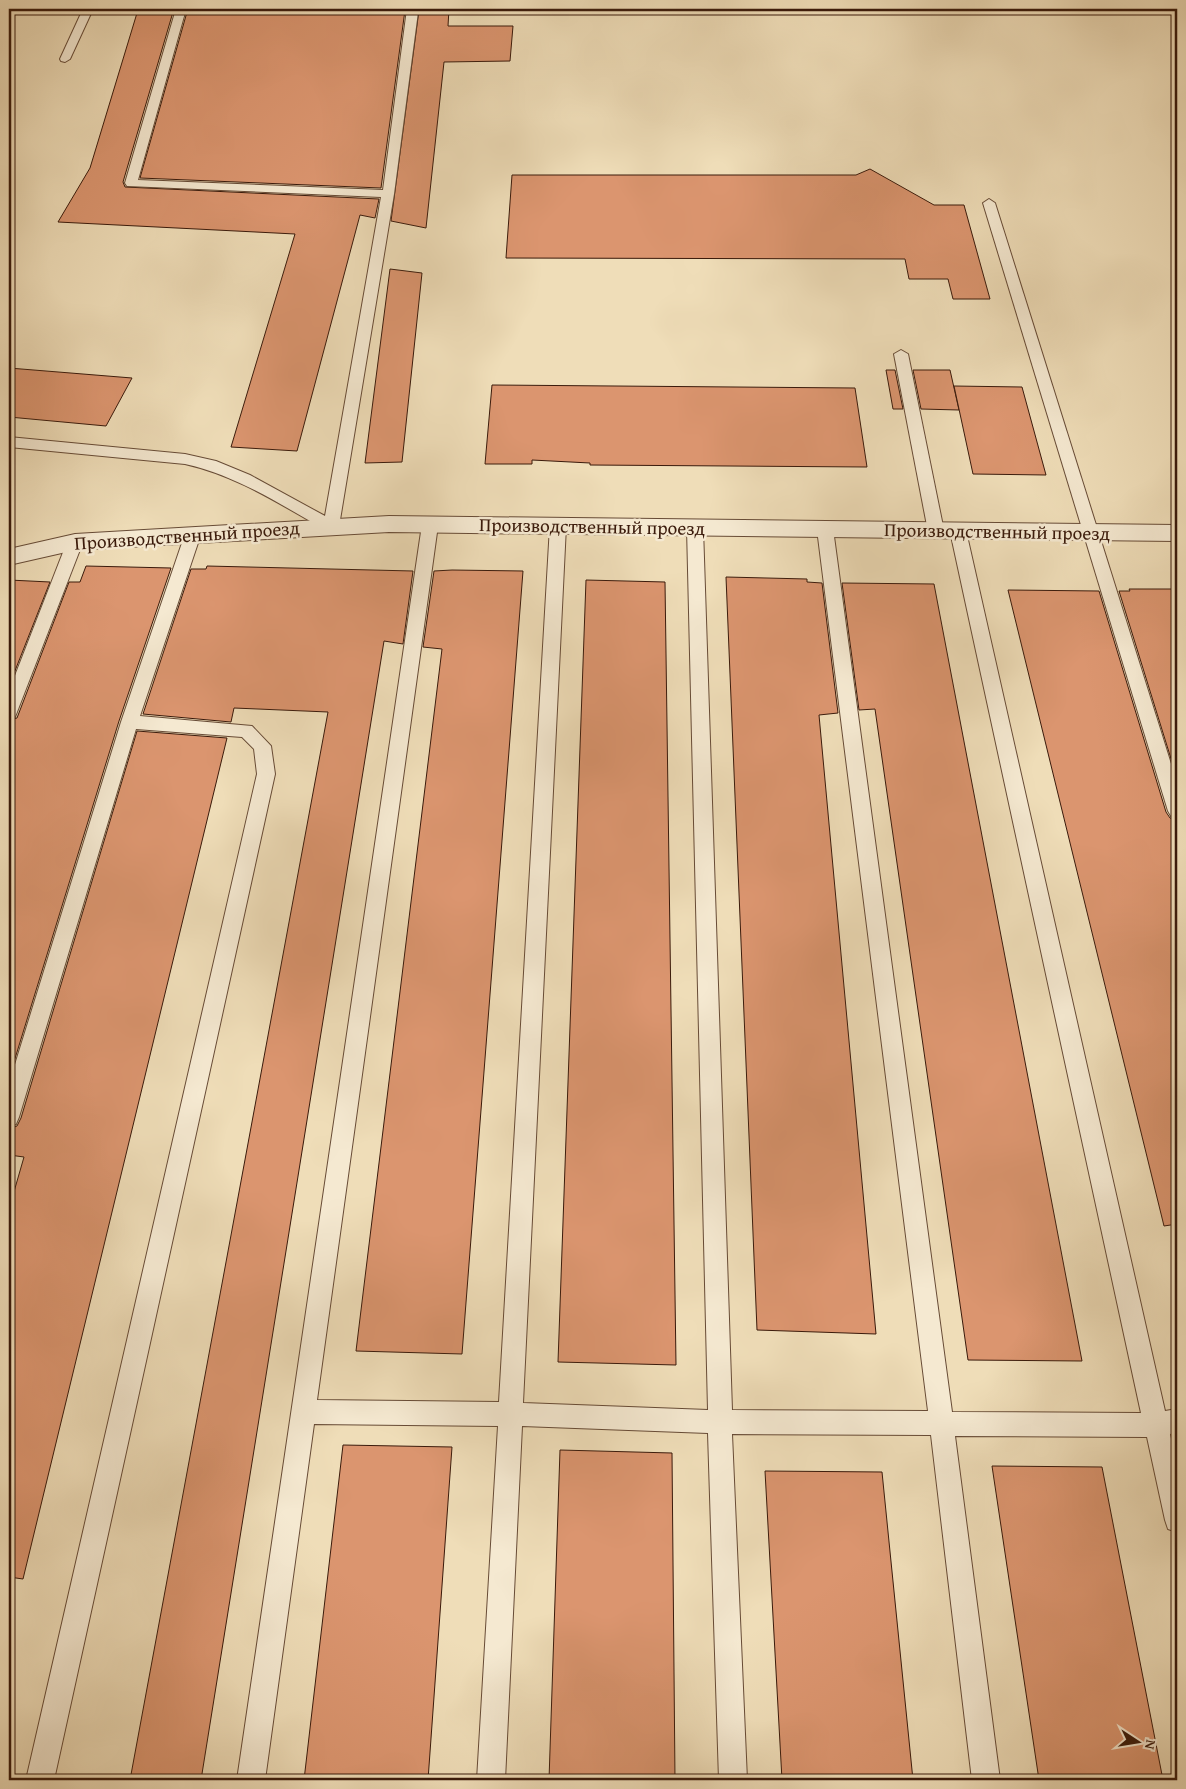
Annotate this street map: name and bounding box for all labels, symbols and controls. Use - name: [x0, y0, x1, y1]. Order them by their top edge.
- street label: Производственный проезд: [479, 510, 705, 542]
- street label: Производственный проезд: [73, 513, 301, 557]
- street label: Производственный проезд: [884, 515, 1110, 547]
- north arrow: [1114, 1716, 1164, 1766]
- text: N: [1140, 1738, 1161, 1752]

